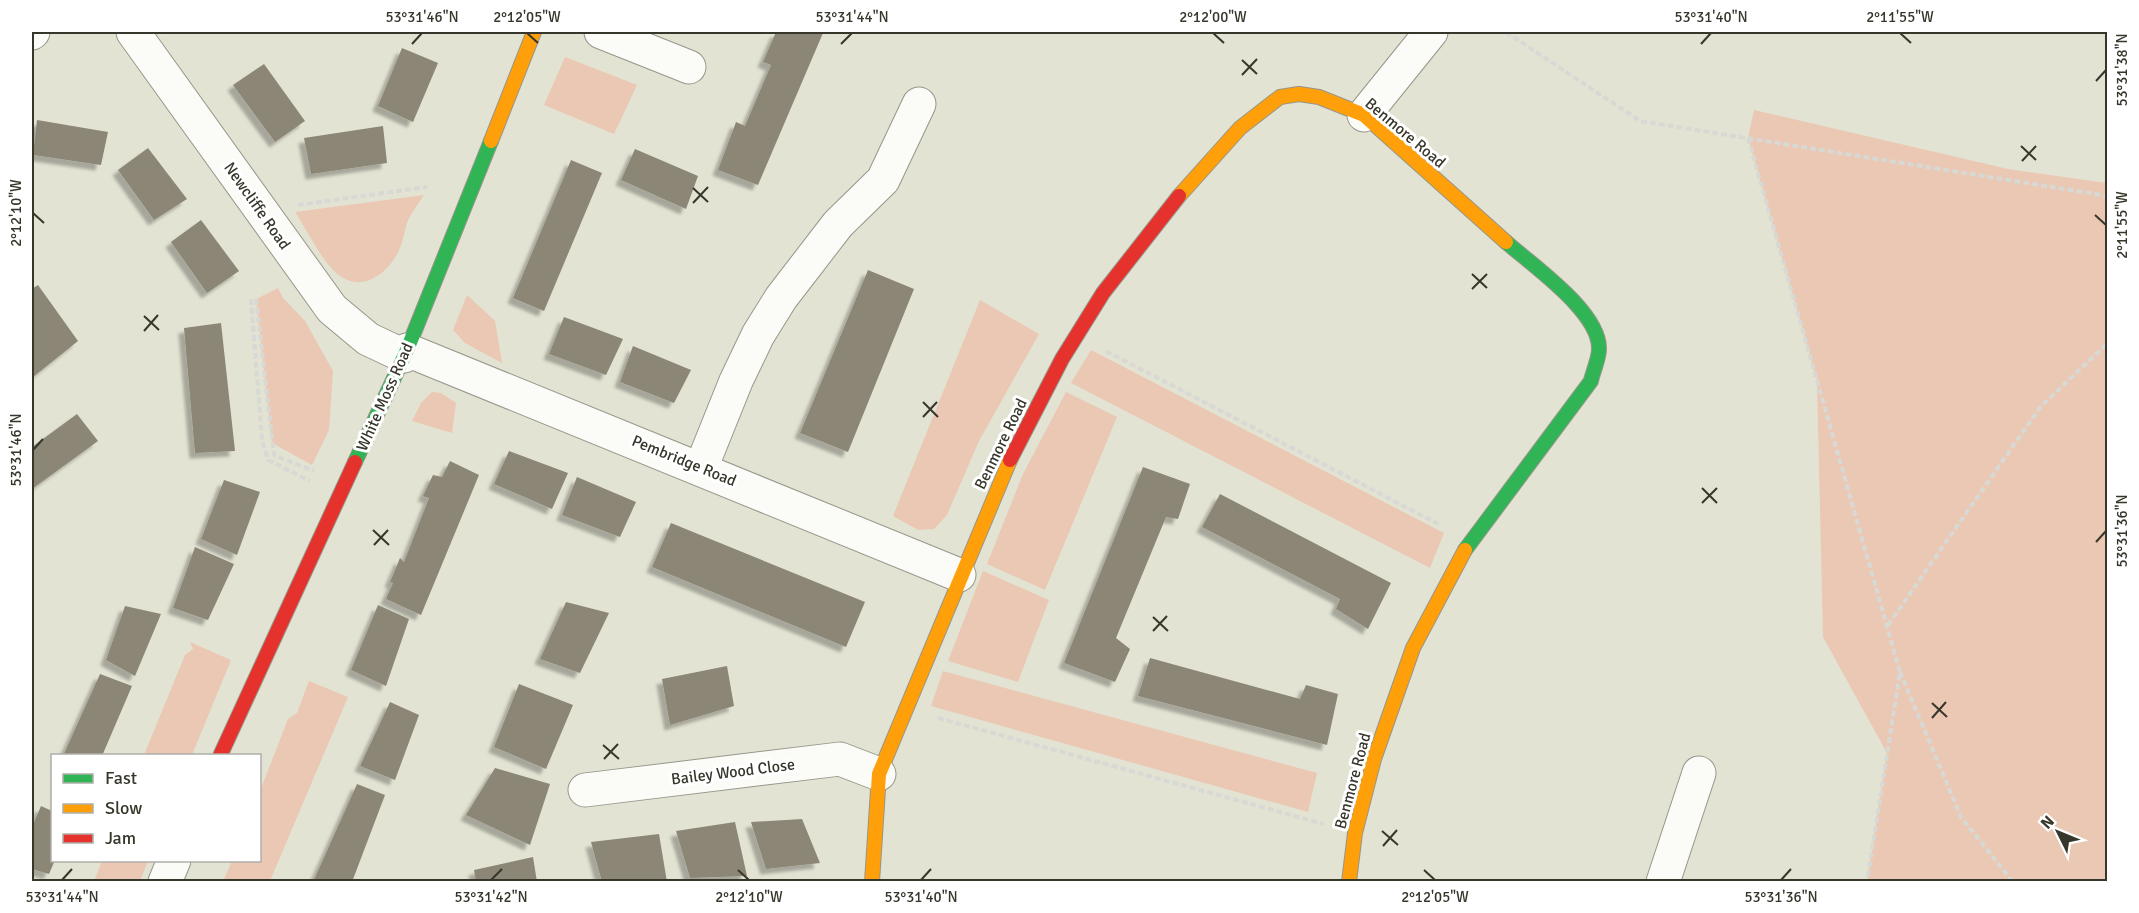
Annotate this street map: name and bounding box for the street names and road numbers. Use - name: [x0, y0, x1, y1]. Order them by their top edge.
- street label: Benmore Road: [1361, 94, 1449, 172]
- street label: Newcliffe Road: [219, 158, 295, 254]
- street label: White Moss Road: [352, 340, 418, 454]
- street label: Benmore Road: [970, 395, 1032, 493]
- street label: Pembridge Road: [629, 431, 739, 491]
- street label: Benmore Road: [1331, 731, 1375, 831]
- street label: Bailey Wood Close: [670, 754, 796, 790]

